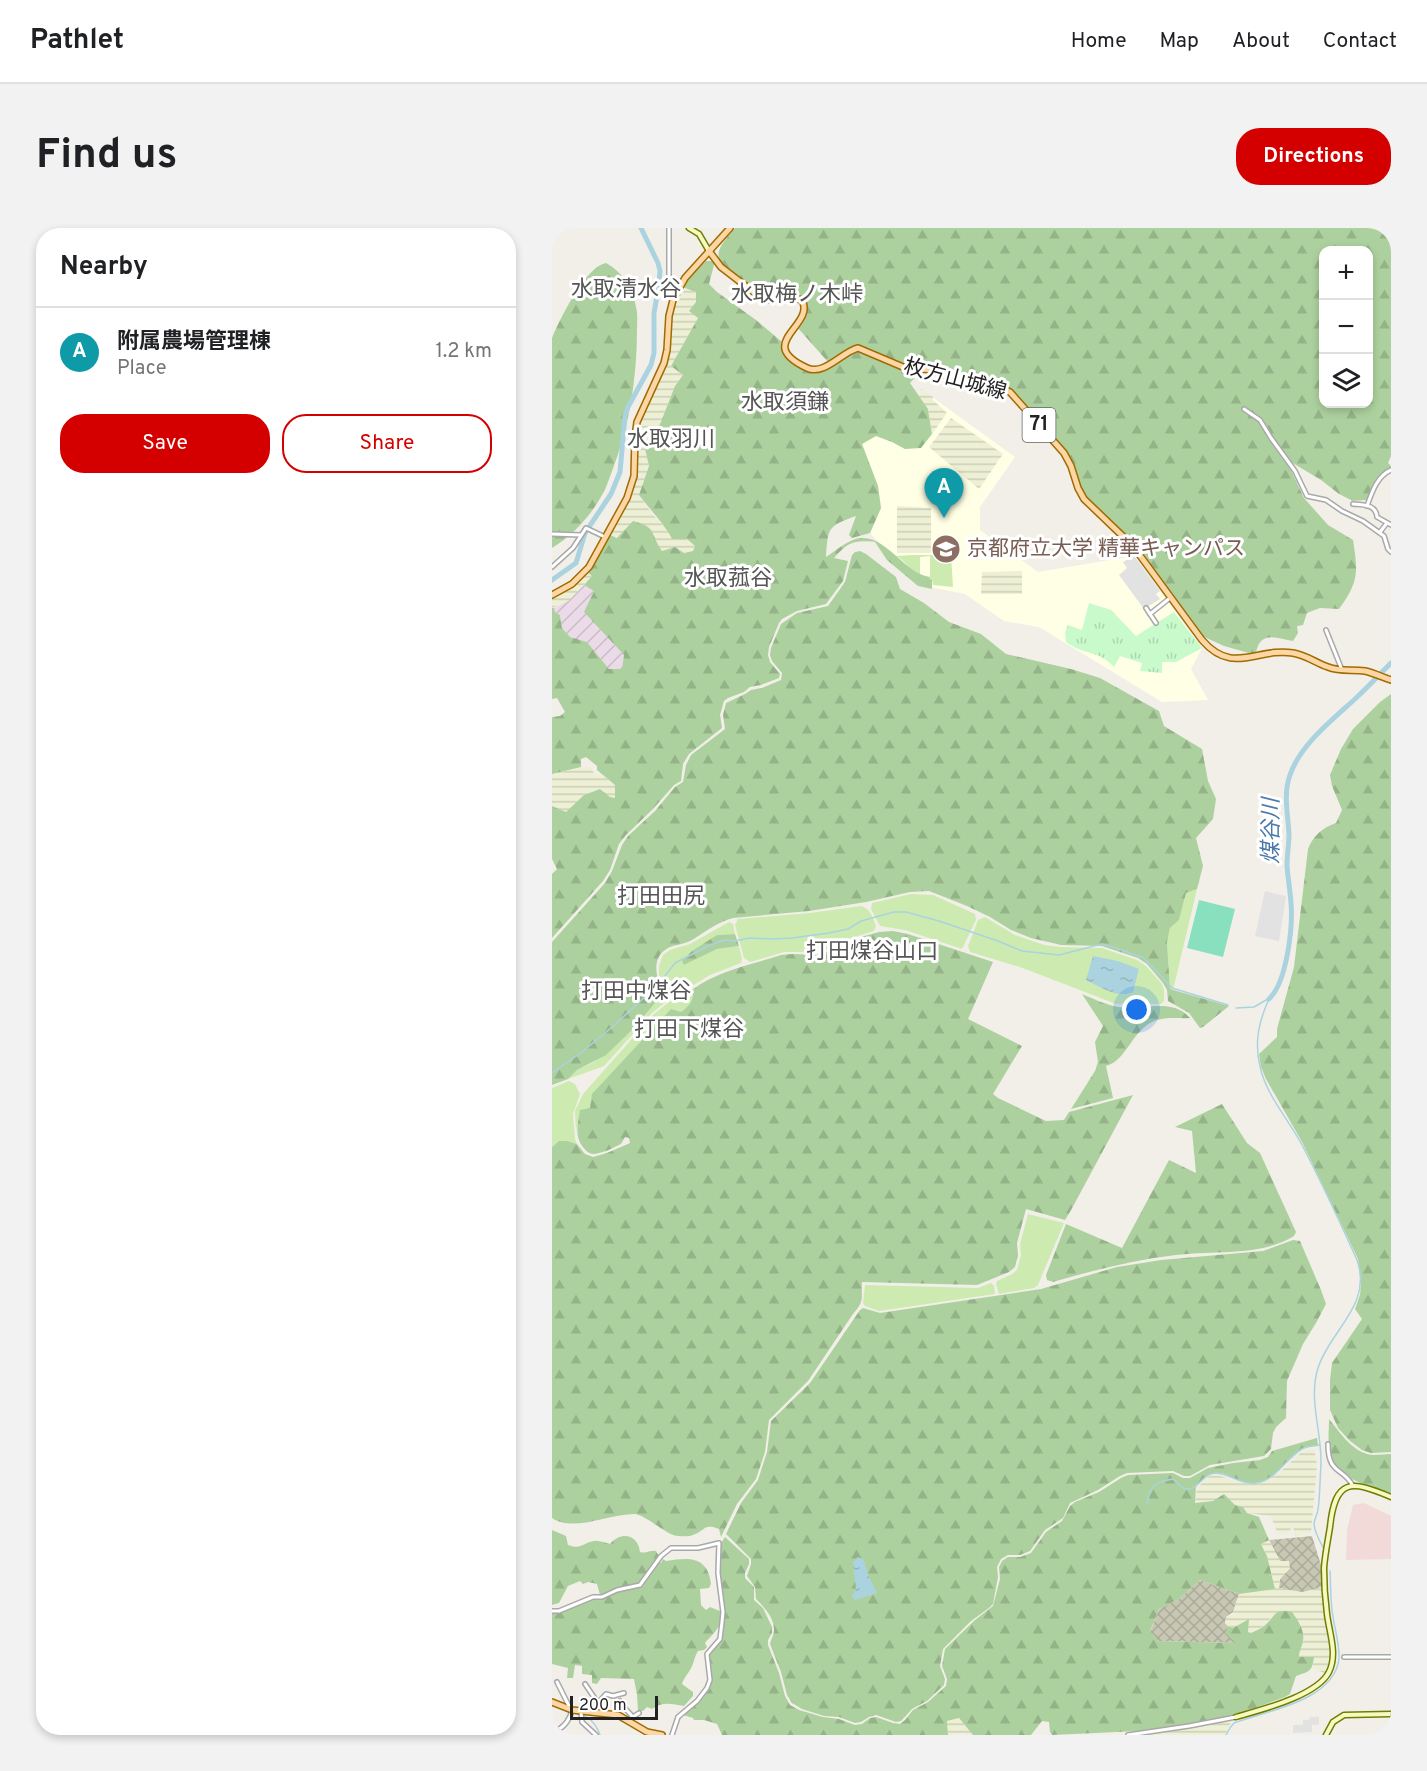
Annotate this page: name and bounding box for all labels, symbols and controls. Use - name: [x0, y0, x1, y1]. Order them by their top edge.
- text: Pathlet: [30, 23, 124, 59]
- text: Home: [1071, 28, 1127, 55]
- text: Map: [1160, 28, 1199, 55]
- text: About: [1232, 28, 1290, 55]
- text: Contact: [1323, 28, 1397, 55]
- button: Directions: [1236, 128, 1391, 185]
- text: Find us: [36, 130, 177, 183]
- map controls: [1319, 246, 1373, 408]
- button: +: [1319, 246, 1373, 300]
- text: Nearby: [60, 251, 148, 284]
- district label: 水取清水谷: [571, 277, 681, 304]
- district label: 水取梅ノ木峠: [731, 282, 863, 309]
- button: −: [1319, 300, 1373, 354]
- text: 附属農場管理棟: [117, 329, 271, 356]
- text: A: [72, 339, 87, 365]
- text: 1.2 km: [436, 339, 492, 365]
- street label: 枚方山城線: [901, 353, 1009, 407]
- button: layers: [1319, 354, 1373, 408]
- text: Place: [117, 356, 167, 382]
- district label: 水取須鎌: [741, 390, 829, 417]
- road number: 71: [1022, 408, 1056, 442]
- button: Save: [60, 414, 270, 473]
- button: Share: [282, 414, 492, 473]
- district label: 水取羽川: [627, 427, 715, 454]
- pin: A: [924, 468, 964, 518]
- school or university icon: 京都府立大学 精華キャンパス: [930, 533, 962, 565]
- place label: 京都府立大学 精華キャンパス: [967, 536, 1245, 563]
- district label: 水取菰谷: [684, 566, 772, 593]
- water label: 煤谷川: [1259, 796, 1286, 864]
- district label: 打田田尻: [617, 884, 705, 911]
- district label: 打田煤谷山口: [806, 939, 938, 966]
- district label: 打田中煤谷: [581, 979, 691, 1006]
- your location: [1122, 995, 1151, 1024]
- district label: 打田下煤谷: [634, 1017, 744, 1044]
- scale bar: [570, 1693, 658, 1720]
- text: 200 m: [579, 1696, 627, 1716]

